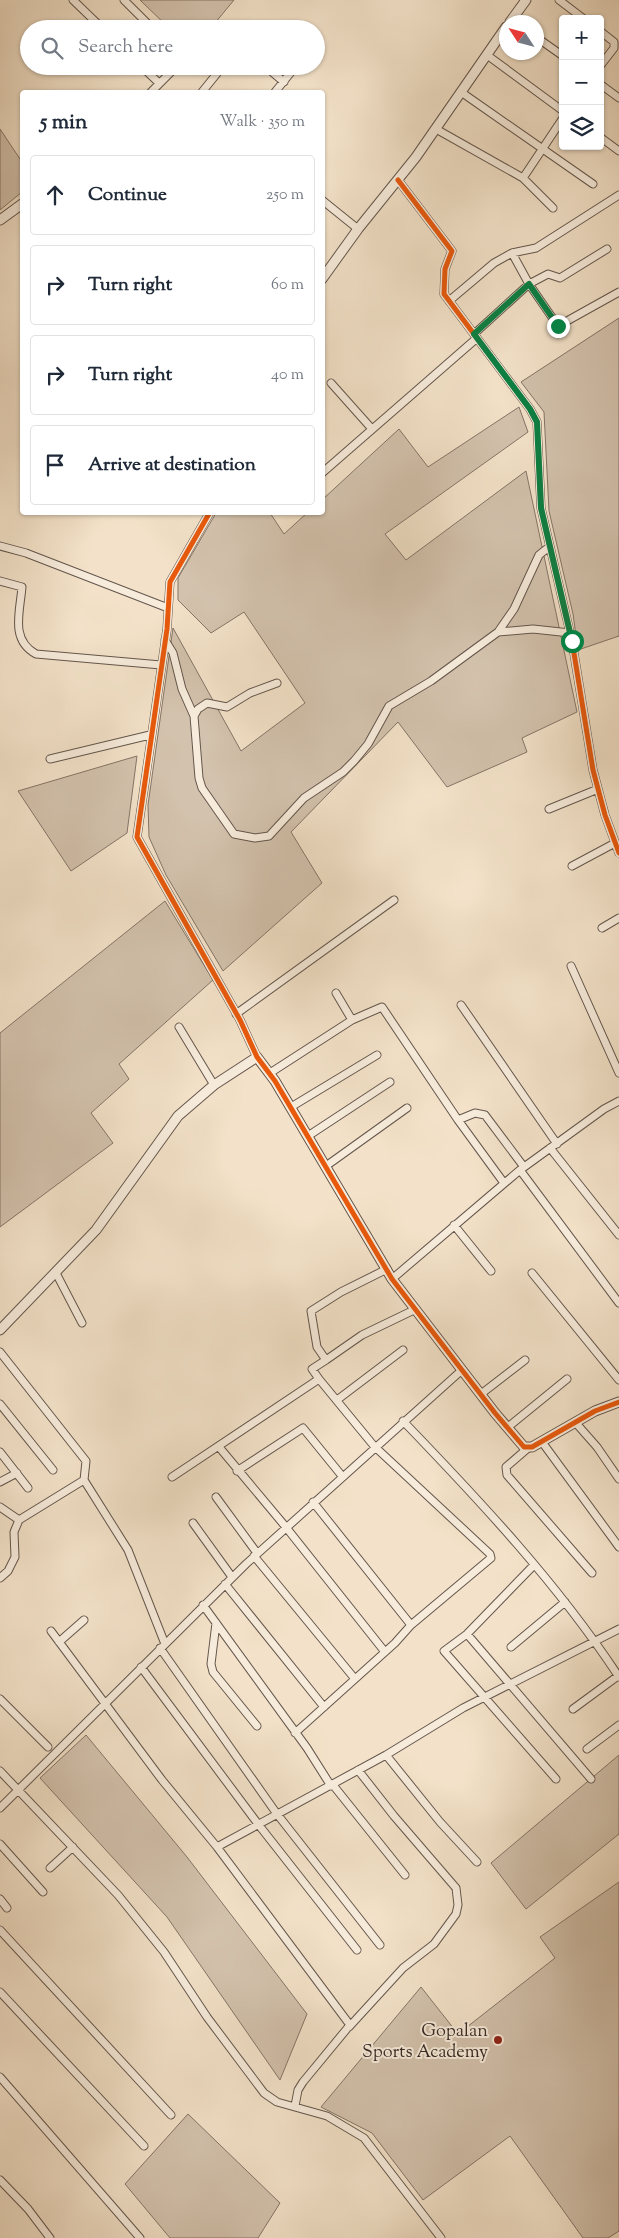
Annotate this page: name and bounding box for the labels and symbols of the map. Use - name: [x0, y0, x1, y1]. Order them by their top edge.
- north arrow: [499, 15, 544, 60]
- route end: [547, 315, 570, 338]
- route start: [561, 630, 584, 653]
- place label: Gopalan Sports Academy: [362, 2019, 488, 2066]
- marker: Gopalan Sports Academy: [492, 2034, 504, 2046]

